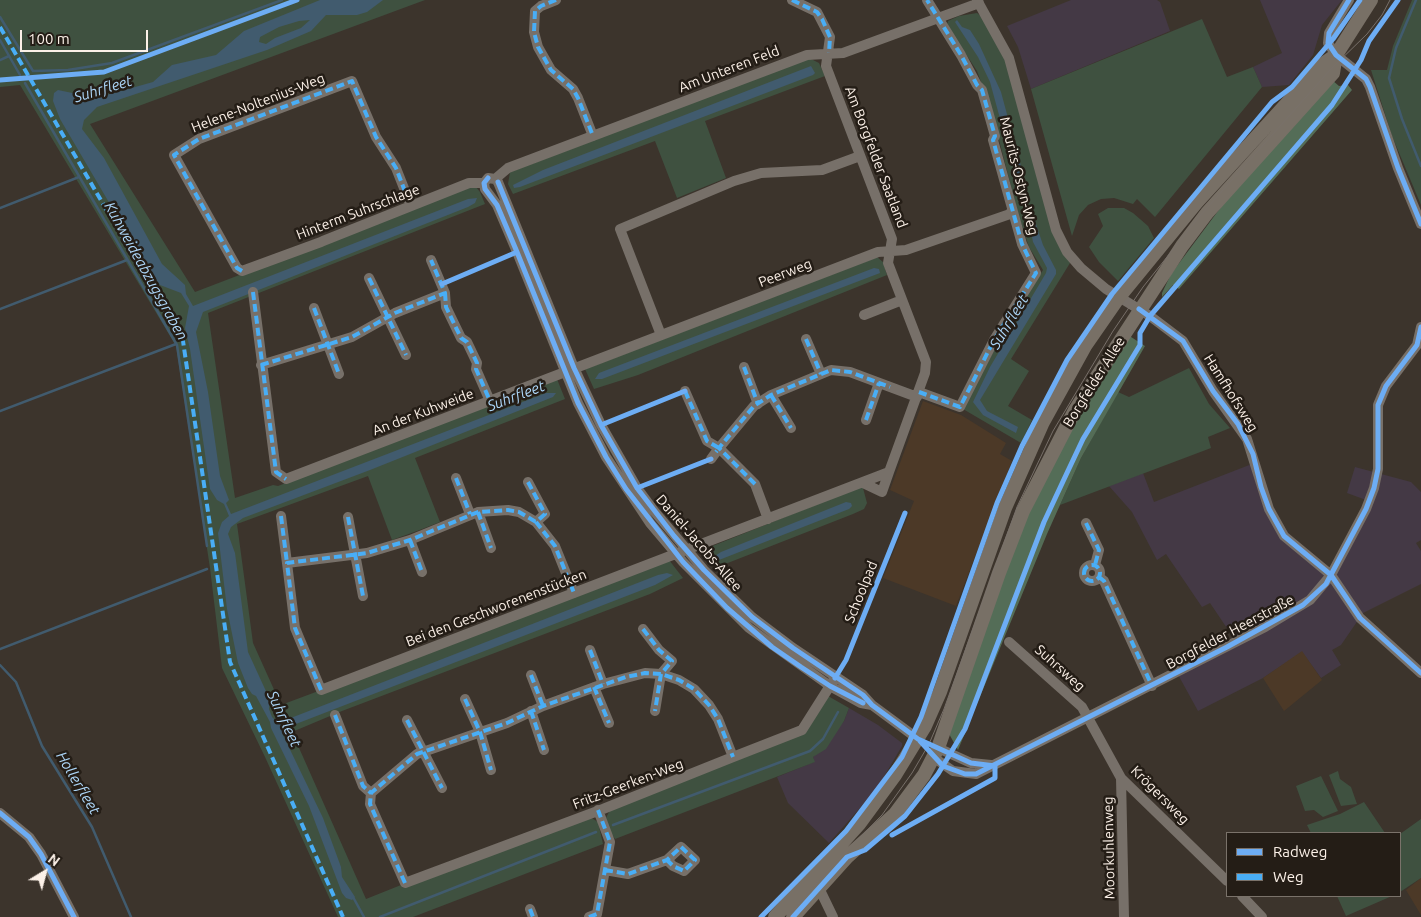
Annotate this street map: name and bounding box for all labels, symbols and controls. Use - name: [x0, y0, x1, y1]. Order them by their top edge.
- scale bar: [22, 20, 150, 52]
- text: 100 m: [28, 30, 70, 47]
- street label: Am Unteren Feld: [676, 42, 782, 96]
- street label: Helene-Noltenius-Weg: [189, 70, 327, 136]
- water label: Suhrfleet: [72, 72, 134, 106]
- street label: Am Borgfelder Saatland: [841, 84, 911, 230]
- street label: Maurits-Ostyn-Weg: [996, 115, 1042, 237]
- street label: Hinterm Suhrschlage: [294, 181, 422, 243]
- water label: Kuhweideabzugsgraben: [100, 199, 192, 343]
- street label: Peerweg: [756, 255, 814, 291]
- water label: Suhrfleet: [986, 292, 1032, 352]
- street label: Borgfelder Allee: [1059, 334, 1129, 430]
- street label: Hamfhofsweg: [1200, 351, 1262, 435]
- water label: Suhrfleet: [485, 377, 547, 415]
- street label: An der Kuhweide: [370, 385, 476, 439]
- street label: Daniel-Jacobs-Allee: [652, 491, 746, 595]
- street label: Schoolpad: [841, 559, 881, 625]
- street label: Bei den Geschworenenstücken: [403, 566, 589, 650]
- street label: Borgfelder Heerstraße: [1163, 591, 1297, 673]
- street label: Suhrsweg: [1032, 641, 1088, 695]
- water label: Suhrfleet: [263, 688, 305, 750]
- water label: Hollerfleet: [52, 748, 104, 818]
- street label: Fritz-Geerken-Weg: [570, 755, 686, 813]
- street label: Krögersweg: [1127, 762, 1193, 828]
- street label: Moorkuhlenweg: [1100, 796, 1118, 900]
- legend: [1226, 832, 1401, 897]
- text: Radweg: [1273, 843, 1327, 860]
- north arrow: [20, 847, 70, 897]
- text: N: [45, 850, 63, 870]
- text: Weg: [1273, 868, 1304, 885]

